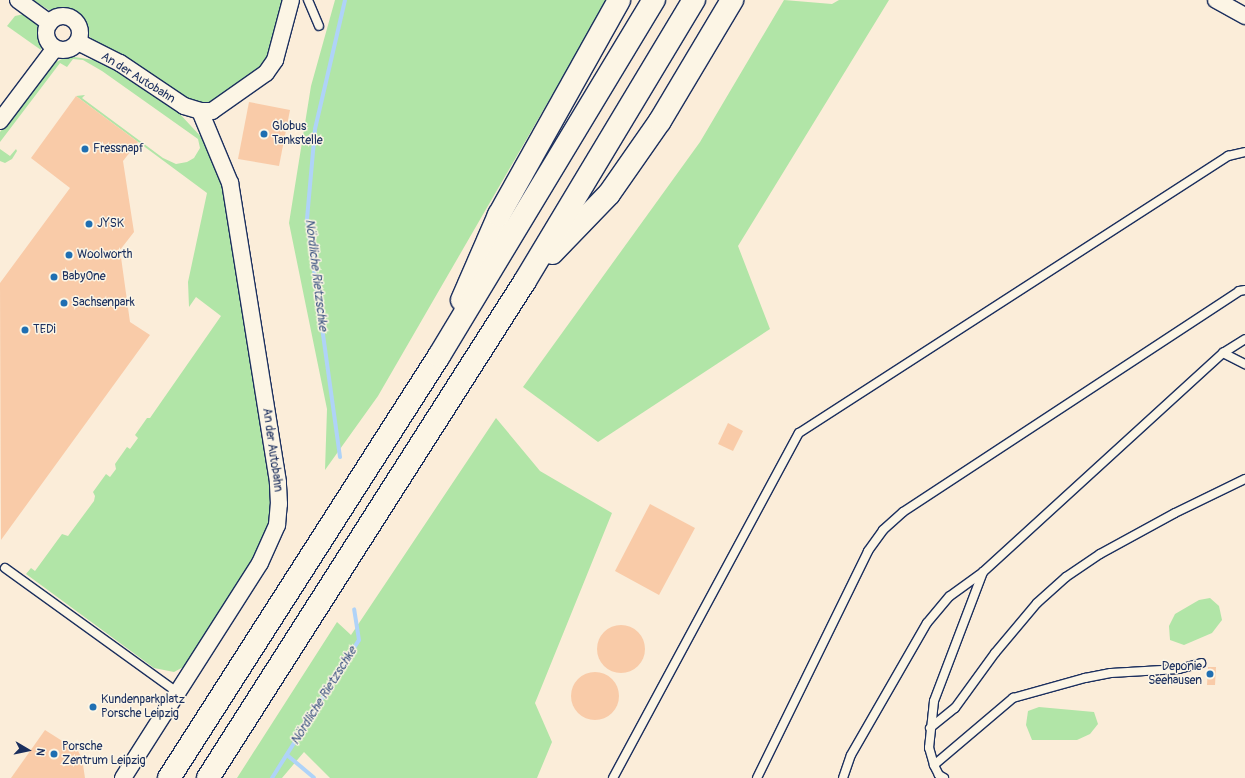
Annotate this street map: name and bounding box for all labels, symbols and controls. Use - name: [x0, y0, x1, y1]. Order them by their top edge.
- street label: An der Autobahn: [98, 50, 178, 106]
- place label: Globus Tankstelle: [272, 120, 323, 148]
- marker: Globus Tankstelle: [259, 129, 269, 139]
- place label: Fressnapf: [93, 142, 144, 156]
- marker: Fressnapf: [80, 144, 90, 154]
- place label: JYSK: [97, 217, 124, 231]
- water label: Nördliche Rietzschke: [301, 218, 331, 332]
- marker: JYSK: [84, 219, 94, 229]
- place label: Woolworth: [77, 248, 132, 262]
- marker: Woolworth: [64, 250, 74, 260]
- place label: BabyOne: [62, 270, 106, 284]
- marker: BabyOne: [49, 272, 59, 282]
- place label: Sachsenpark: [72, 296, 135, 310]
- marker: Sachsenpark: [59, 298, 69, 308]
- place label: TEDi: [33, 323, 56, 337]
- marker: TEDi: [20, 325, 30, 335]
- street label: An der Autobahn: [259, 407, 285, 493]
- water label: Nördliche Rietzschke: [288, 644, 360, 748]
- place label: Deponie Seehausen: [1148, 660, 1202, 688]
- marker: Deponie Seehausen: [1205, 669, 1215, 679]
- place label: Kundenparkplatz Porsche Leipzig: [101, 693, 185, 721]
- marker: Kundenparkplatz Porsche Leipzig: [88, 702, 98, 712]
- north arrow: [8, 730, 48, 770]
- place label: Porsche Zentrum Leipzig: [62, 740, 145, 768]
- text: N: [33, 747, 47, 757]
- marker: Porsche Zentrum Leipzig: [49, 749, 59, 759]

